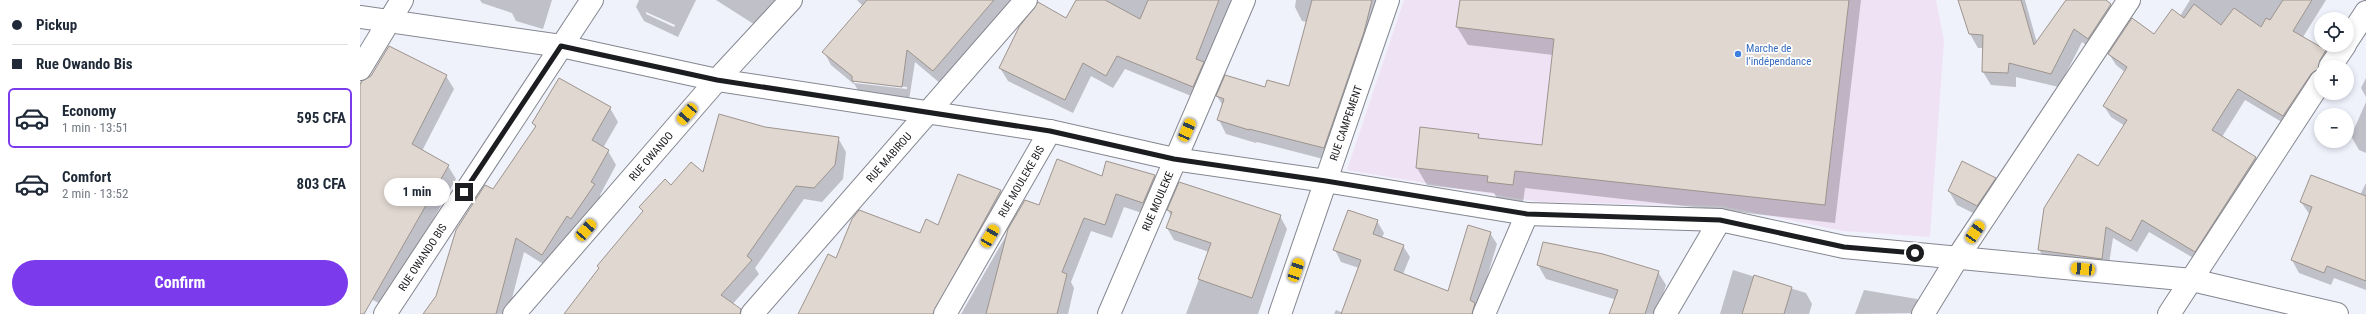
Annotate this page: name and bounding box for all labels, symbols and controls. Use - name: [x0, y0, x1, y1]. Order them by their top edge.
- map controls: [2314, 12, 2354, 148]
- button: locate: [2314, 12, 2354, 52]
- text: Pickup: [36, 16, 77, 34]
- place label: Marche de l’indépendance: [1746, 42, 1811, 68]
- marker: Marche de l’indépendance: [1733, 49, 1743, 59]
- text: Rue Owando Bis: [36, 55, 133, 73]
- button: +: [2314, 60, 2354, 100]
- street label: RUE CAMPEMENT: [1327, 84, 1365, 162]
- icon: car: [14, 100, 50, 136]
- car: [675, 101, 699, 127]
- text: Economy: [62, 102, 116, 120]
- button: −: [2314, 108, 2354, 148]
- text: 595 CFA: [297, 109, 346, 127]
- car: [1177, 117, 1197, 143]
- text: 1 min · 13:51: [62, 120, 128, 135]
- street label: RUE OWANDO: [626, 129, 676, 184]
- street label: RUE MABIROU: [864, 130, 914, 185]
- street label: RUE MOULEKE BIS: [996, 143, 1047, 220]
- icon: car: [14, 166, 50, 202]
- text: Comfort: [62, 168, 111, 186]
- street label: RUE MOULEKE: [1140, 169, 1177, 233]
- text: 803 CFA: [297, 175, 346, 193]
- callout: 1 min: [384, 178, 450, 206]
- route end: [455, 183, 473, 201]
- text: 1 min: [403, 184, 431, 199]
- text: 2 min · 13:52: [62, 186, 128, 201]
- car: [574, 217, 598, 243]
- car: [1963, 219, 1987, 245]
- street label: RUE OWANDO BIS: [396, 221, 450, 294]
- car: [979, 223, 1001, 249]
- route start: [1906, 244, 1924, 262]
- car: [1286, 257, 1306, 283]
- button: Confirm: [12, 260, 348, 306]
- car: [2071, 262, 2095, 276]

